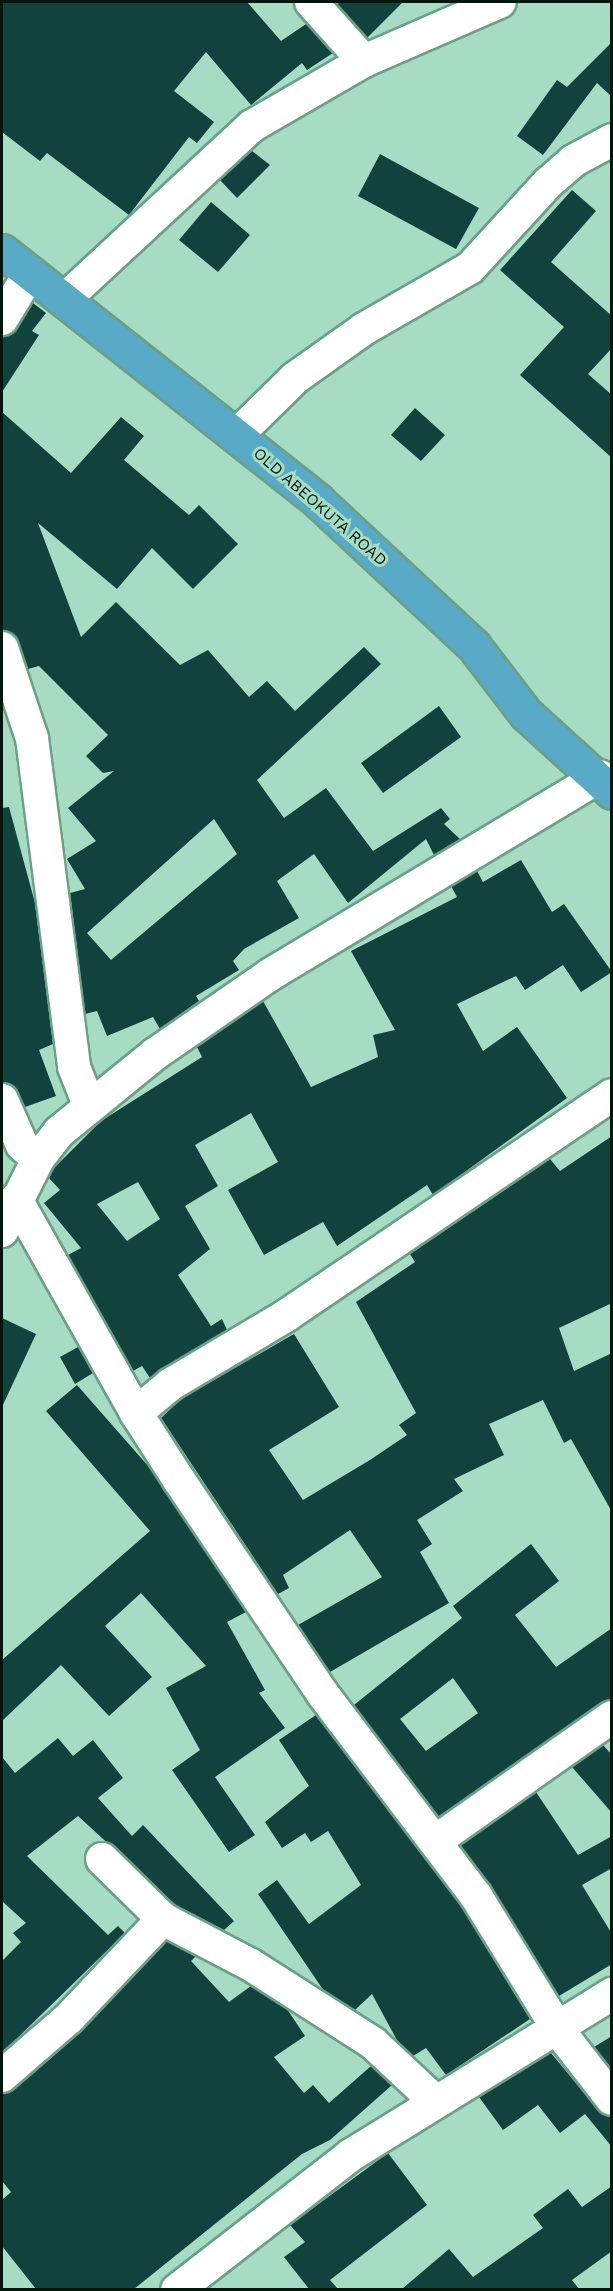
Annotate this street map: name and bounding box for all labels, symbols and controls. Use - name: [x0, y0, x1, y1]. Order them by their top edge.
- street label: OLD ABEOKUTA ROAD: [249, 443, 391, 571]

